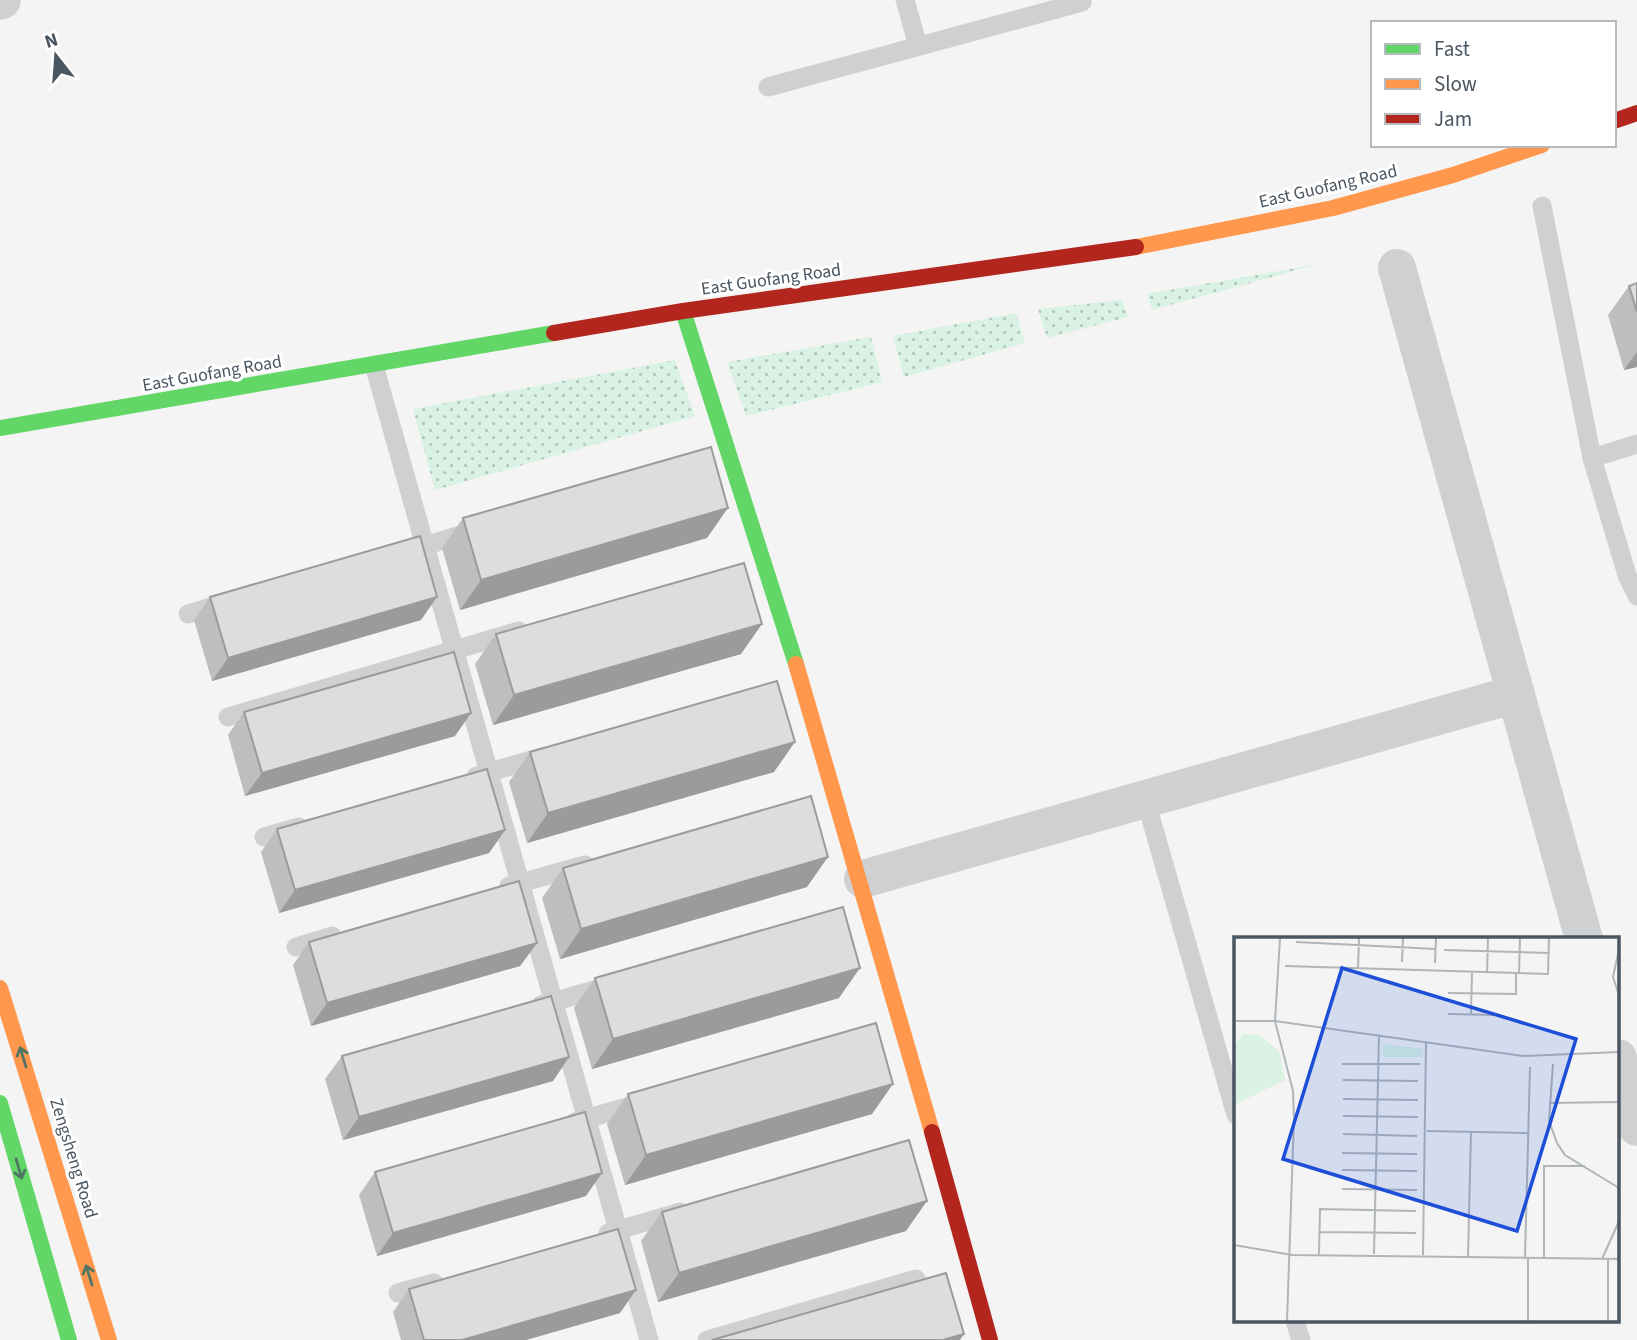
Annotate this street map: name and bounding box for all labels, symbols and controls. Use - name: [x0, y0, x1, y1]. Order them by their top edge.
- north arrow: [21, 21, 91, 91]
- legend: [1371, 21, 1616, 147]
- text: N: [41, 26, 61, 56]
- text: Fast: [1434, 34, 1470, 64]
- text: Slow: [1434, 69, 1477, 99]
- text: Jam: [1434, 104, 1472, 134]
- street label: East Guofang Road: [1257, 158, 1400, 215]
- street label: East Guofang Road: [699, 257, 843, 302]
- street label: East Guofang Road: [140, 349, 284, 398]
- inset map: [1234, 937, 1620, 1322]
- one-way arrow: [15, 1046, 28, 1068]
- street label: Zengsheng Road: [43, 1095, 104, 1221]
- one-way arrow: [14, 1158, 27, 1180]
- one-way arrow: [82, 1264, 94, 1286]

